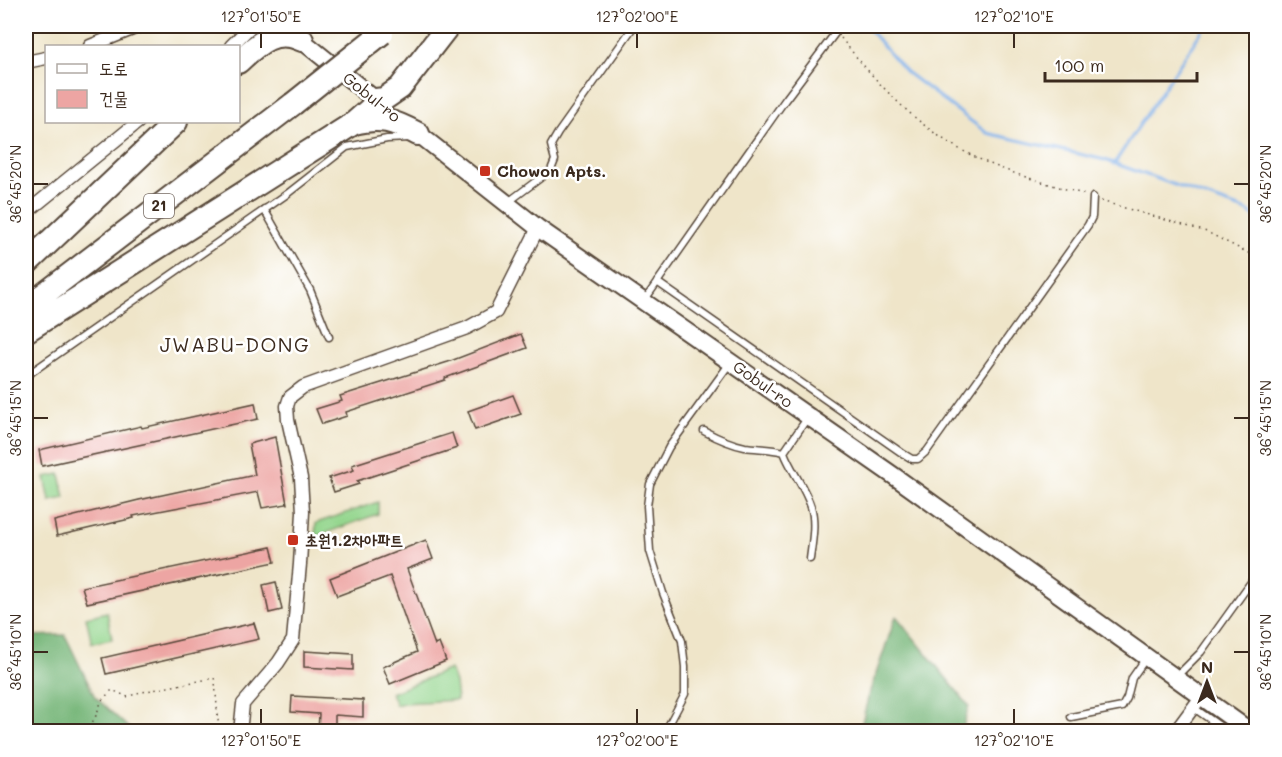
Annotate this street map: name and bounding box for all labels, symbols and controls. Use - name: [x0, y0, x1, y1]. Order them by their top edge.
- text: 127°01'50"E: [221, 6, 302, 26]
- text: 127°02'00"E: [596, 6, 679, 26]
- text: 127°02'10"E: [974, 6, 1054, 26]
- legend: [45, 45, 240, 123]
- scale bar: [1045, 45, 1196, 83]
- text: 100 m: [1054, 53, 1104, 77]
- text: 도로: [99, 56, 128, 80]
- street label: Gobul-ro: [339, 67, 406, 126]
- text: 건물: [99, 86, 128, 110]
- text: 36°45'20"N: [5, 145, 25, 223]
- text: 36°45'20"N: [1255, 145, 1275, 223]
- place label: Chowon Apts.: [497, 160, 606, 181]
- marker: Chowon Apts.: [478, 164, 492, 178]
- road number: 21: [144, 194, 174, 218]
- district label: JWABU-DONG: [160, 331, 310, 357]
- street label: Gobul-ro: [729, 355, 797, 412]
- text: 36°45'15"N: [5, 380, 25, 456]
- text: 36°45'15"N: [1255, 380, 1275, 456]
- place label: 초원1.2차아파트: [305, 529, 403, 550]
- marker: 초원1.2차아파트: [286, 533, 300, 547]
- text: 36°45'10"N: [5, 614, 25, 690]
- text: 36°45'10"N: [1255, 614, 1275, 690]
- north arrow: [1177, 652, 1237, 712]
- text: N: [1201, 656, 1213, 677]
- text: 127°01'50"E: [221, 730, 302, 750]
- text: 127°02'00"E: [596, 730, 679, 750]
- text: 127°02'10"E: [974, 730, 1054, 750]

